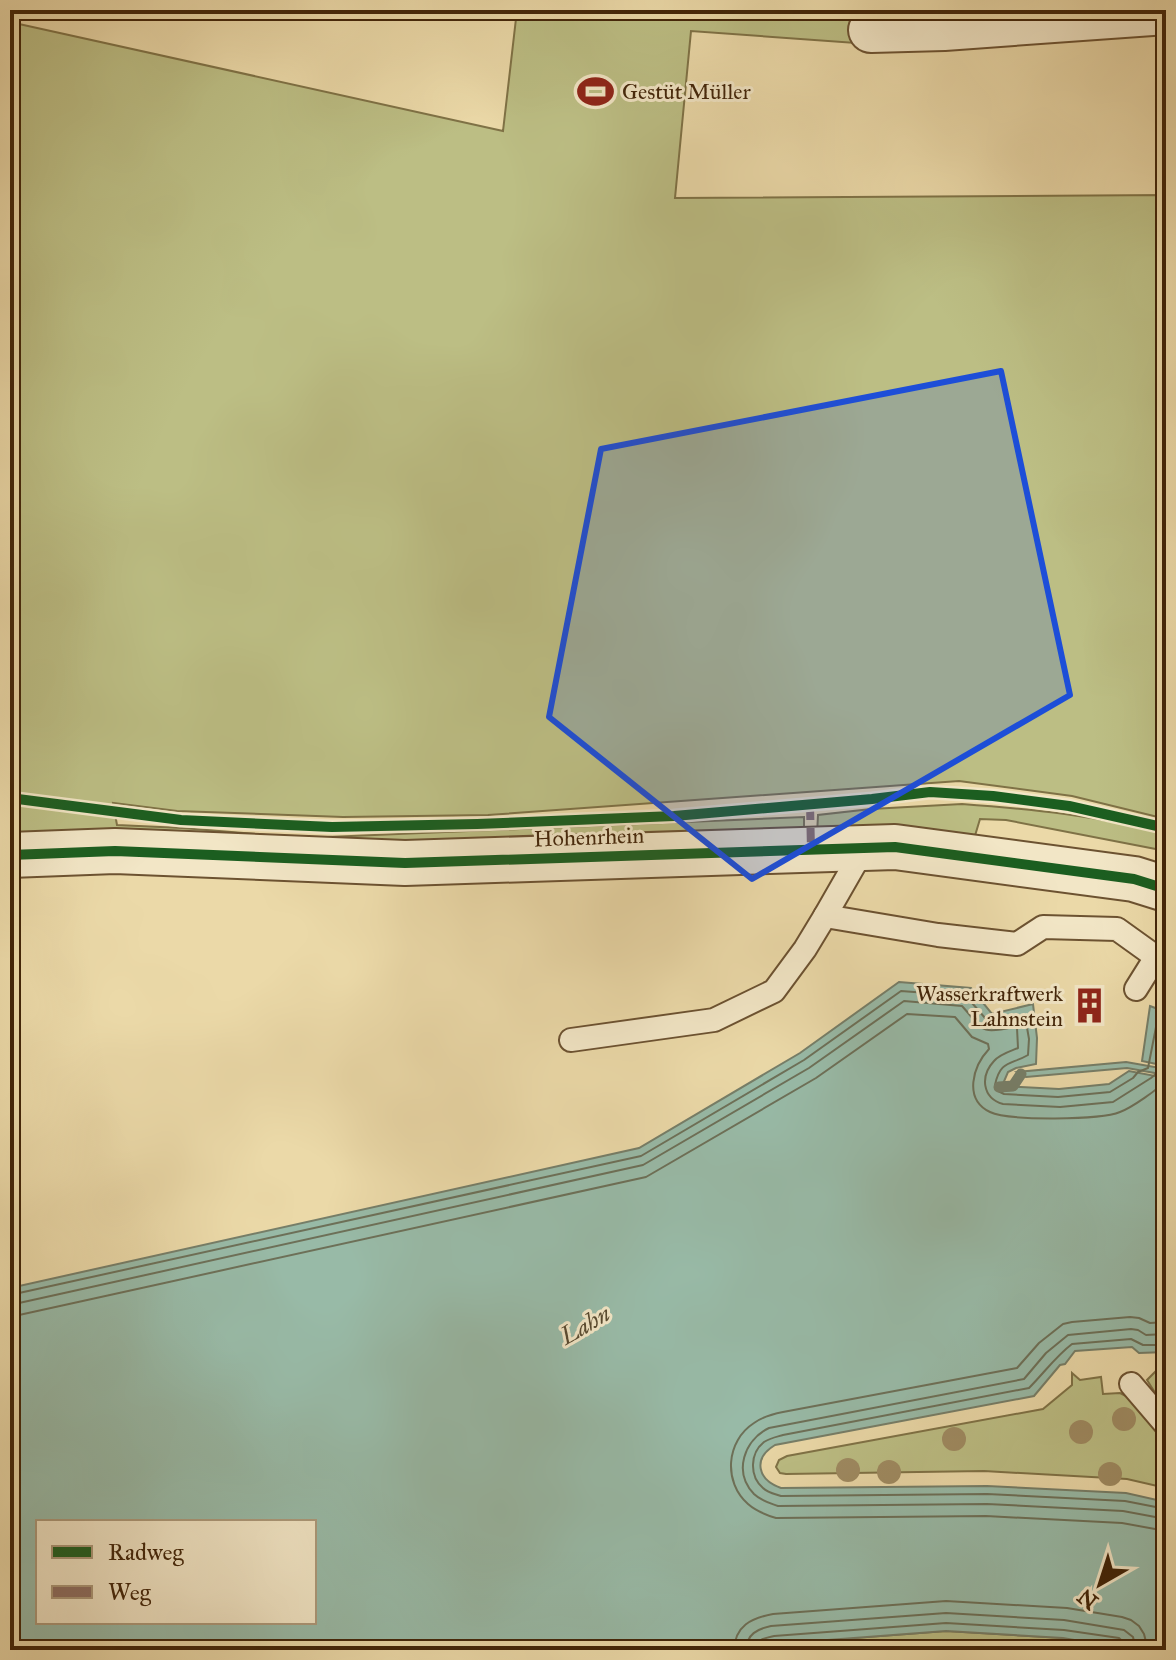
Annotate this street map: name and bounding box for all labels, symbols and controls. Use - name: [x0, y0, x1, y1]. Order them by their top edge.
- sports icon: Gestüt Müller: [577, 72, 615, 110]
- place label: Gestüt Müller: [622, 78, 751, 105]
- street label: Hohenrhein: [533, 822, 645, 852]
- place label: Wasserkraftwerk Lahnstein: [916, 980, 1064, 1032]
- building icon: Wasserkraftwerk Lahnstein: [1070, 987, 1108, 1025]
- water label: Lahn: [554, 1298, 616, 1352]
- legend: [36, 1520, 316, 1624]
- text: Radweg: [108, 1537, 184, 1567]
- north arrow: [1060, 1544, 1140, 1624]
- text: Weg: [108, 1577, 152, 1607]
- text: N: [1072, 1583, 1103, 1616]

